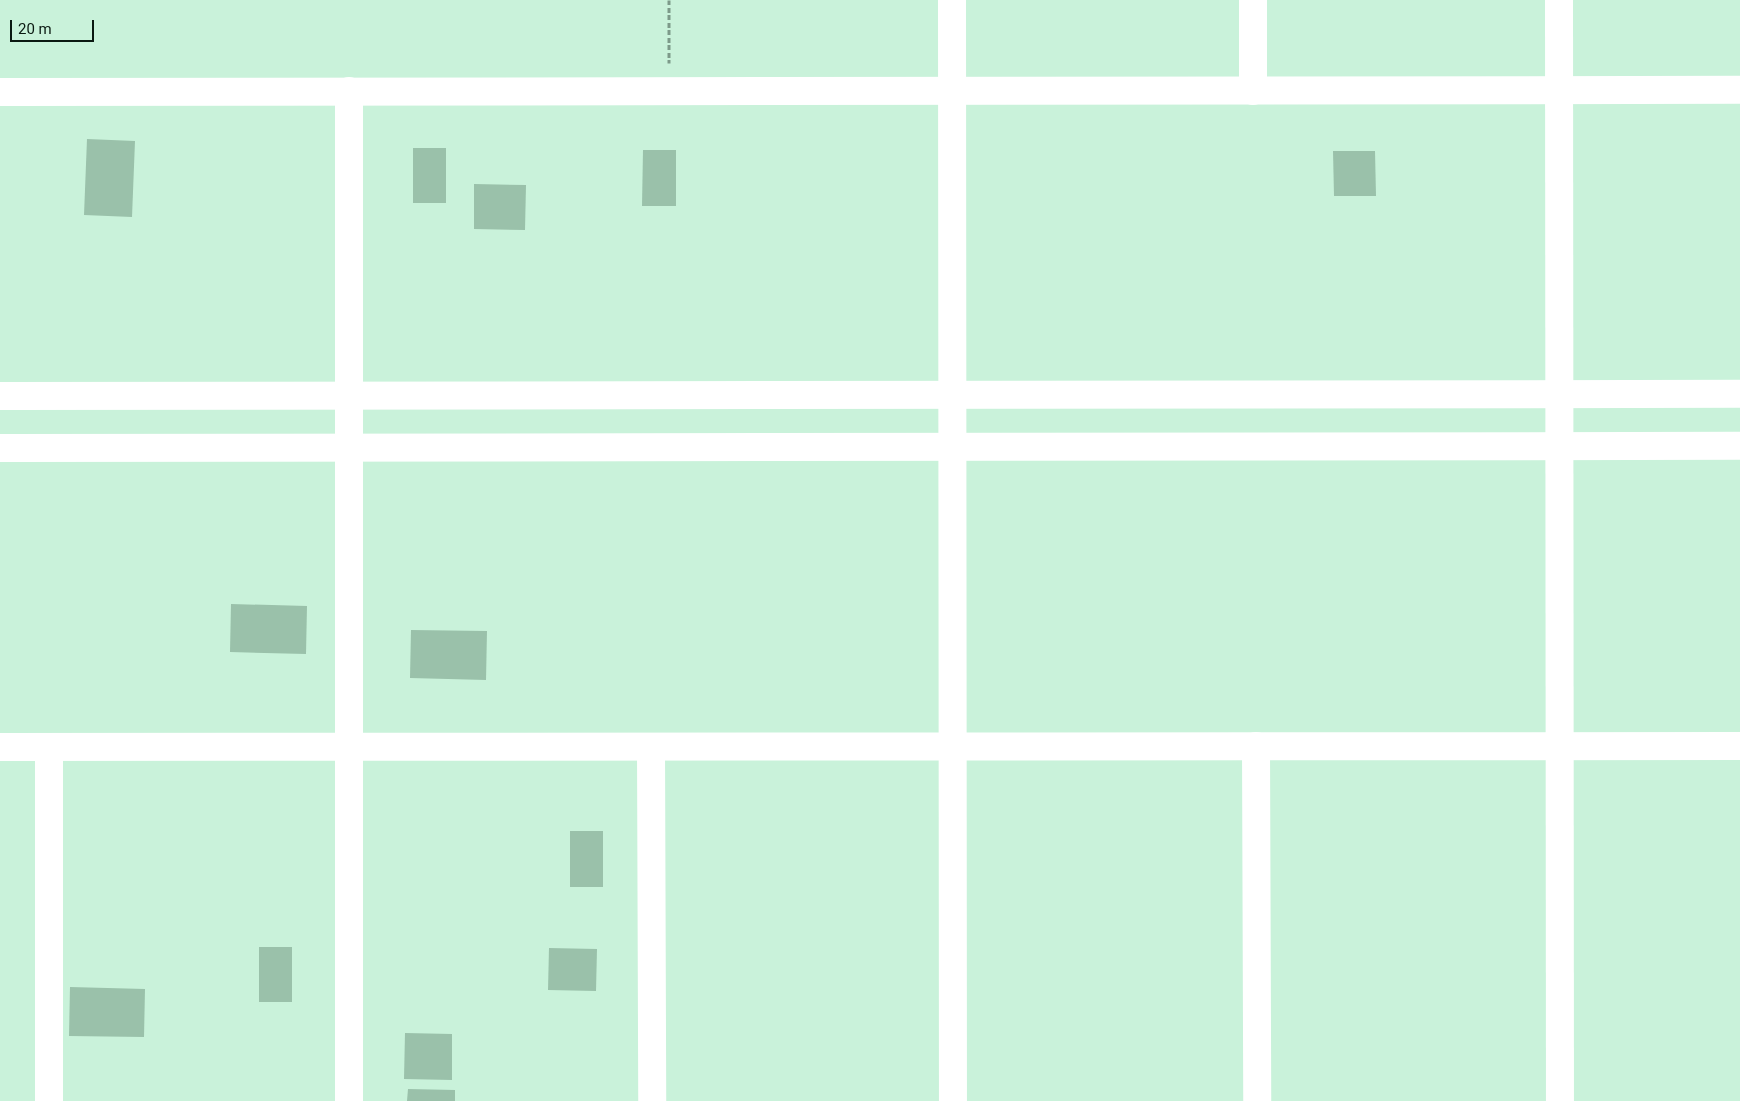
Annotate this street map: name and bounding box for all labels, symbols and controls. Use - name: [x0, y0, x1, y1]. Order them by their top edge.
- scale bar: [12, 10, 96, 42]
- text: 20 m: [18, 20, 52, 38]

